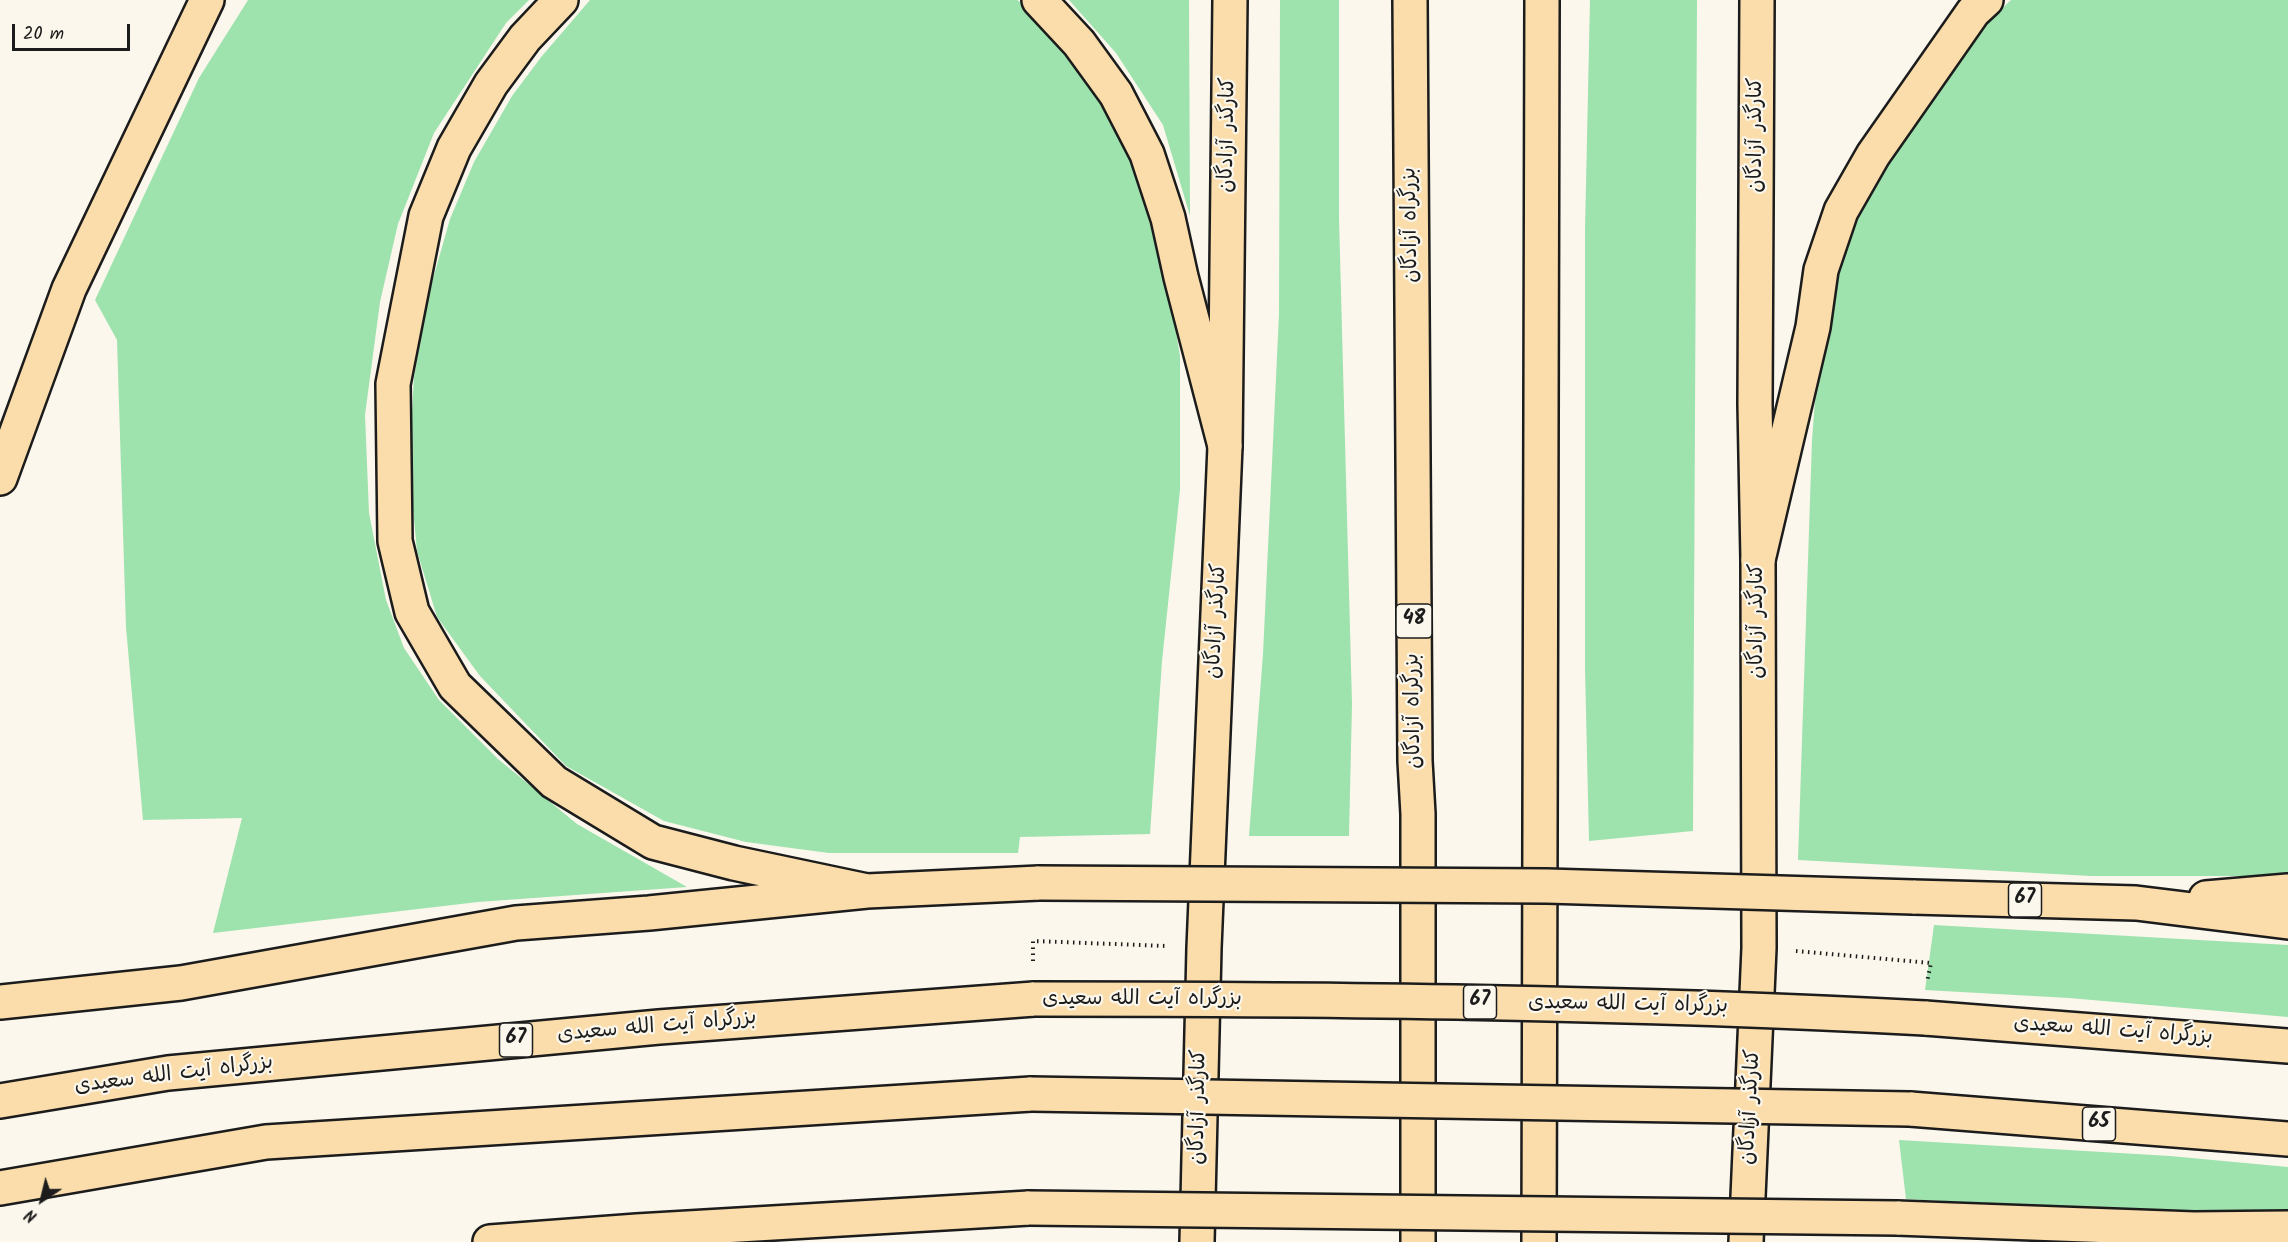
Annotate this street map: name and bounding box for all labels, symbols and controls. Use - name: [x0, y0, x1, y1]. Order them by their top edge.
- scale bar: [15, 12, 134, 50]
- text: 20 m: [23, 20, 64, 49]
- street label: کنارگذر آزادگان: [1215, 77, 1243, 193]
- street label: کنارگذر آزادگان: [1744, 77, 1770, 193]
- street label: بزرگراه آزادگان: [1398, 167, 1426, 283]
- street label: کنارگذر آزادگان: [1202, 563, 1234, 679]
- street label: کنارگذر آزادگان: [1745, 563, 1771, 679]
- road number: 48: [1396, 604, 1432, 638]
- street label: بزرگراه آزادگان: [1401, 653, 1429, 769]
- road number: 67: [2008, 883, 2042, 917]
- road number: 67: [1464, 985, 1496, 1019]
- street label: بزرگراه آیت الله سعیدی: [1042, 987, 1242, 1013]
- street label: بزرگراه آیت الله سعیدی: [1528, 992, 1728, 1020]
- street label: بزرگراه آیت الله سعیدی: [556, 1007, 758, 1049]
- street label: بزرگراه آیت الله سعیدی: [2013, 1012, 2213, 1052]
- road number: 67: [500, 1023, 532, 1057]
- street label: کنارگذر آزادگان: [1186, 1049, 1214, 1165]
- street label: کنارگذر آزادگان: [1736, 1049, 1768, 1165]
- street label: بزرگراه آیت الله سعیدی: [73, 1051, 275, 1101]
- road number: 65: [2082, 1107, 2116, 1141]
- north arrow: [12, 1170, 72, 1230]
- text: N: [20, 1202, 43, 1228]

